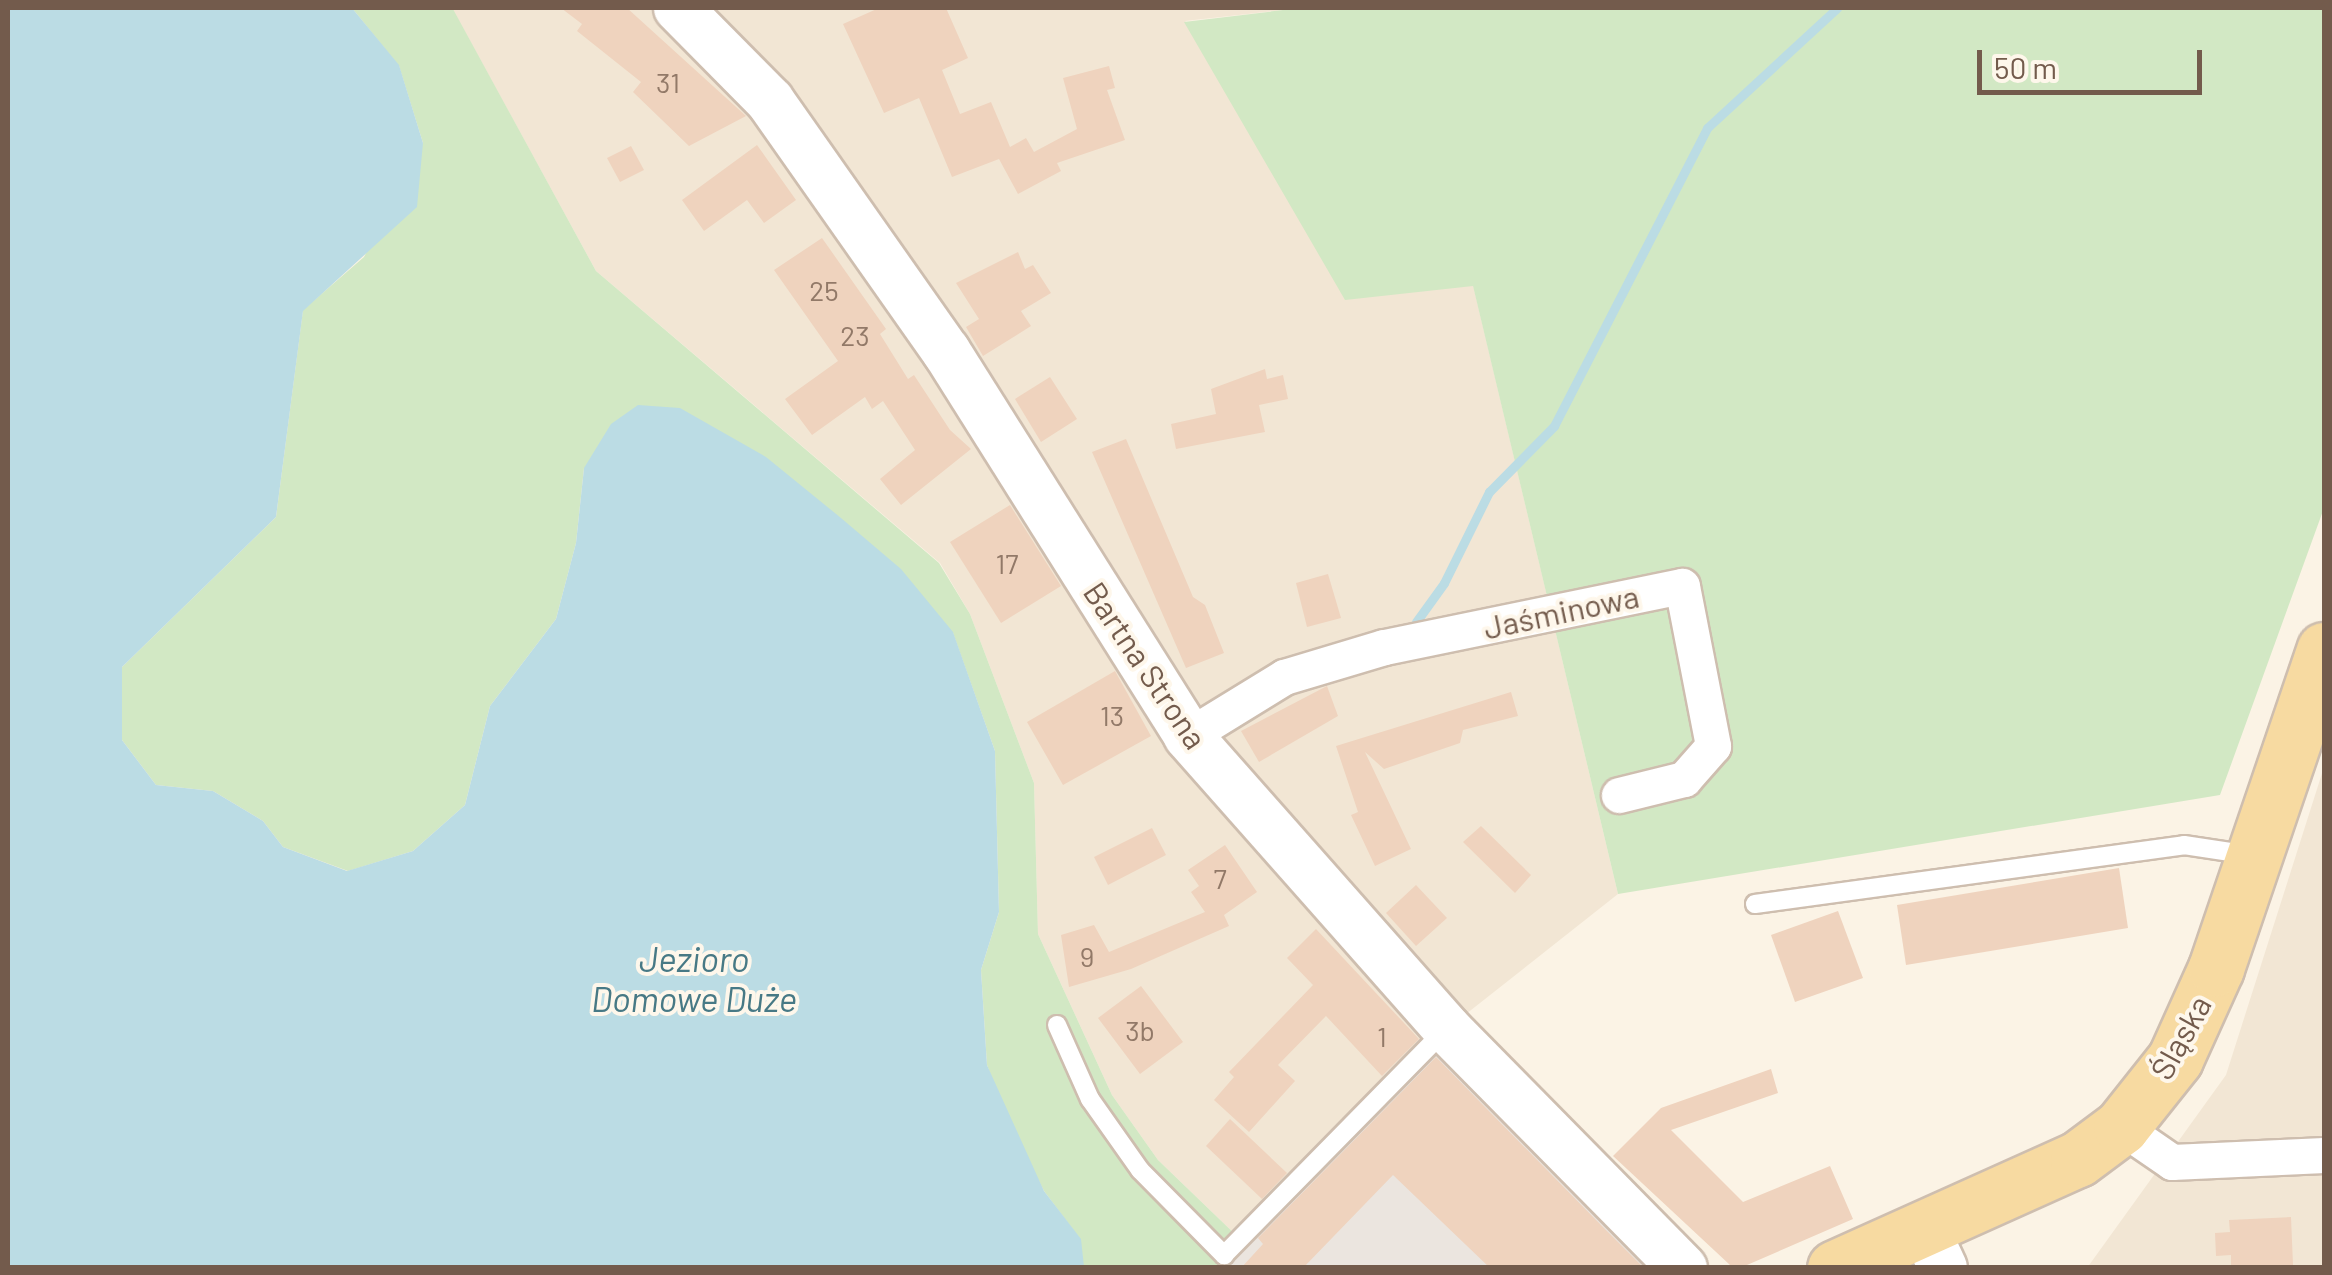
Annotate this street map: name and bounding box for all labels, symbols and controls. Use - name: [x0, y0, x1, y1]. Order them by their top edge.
- scale bar: [1982, 30, 2207, 92]
- text: 50 m: [1994, 49, 2057, 85]
- house number: 31: [656, 65, 680, 99]
- house number: 25: [809, 273, 839, 307]
- house number: 23: [840, 318, 870, 352]
- house number: 17: [995, 546, 1019, 580]
- street label: Bartna Strona: [1076, 574, 1216, 756]
- street label: Jaśminowa: [1480, 576, 1642, 646]
- house number: 13: [1100, 698, 1124, 732]
- house number: 7: [1213, 861, 1227, 895]
- water label: Jezioro Domowe Duże: [591, 937, 797, 1019]
- house number: 9: [1080, 939, 1094, 973]
- street label: Śląska: [2141, 988, 2219, 1086]
- house number: 3b: [1125, 1013, 1155, 1047]
- house number: 1: [1377, 1019, 1387, 1053]

